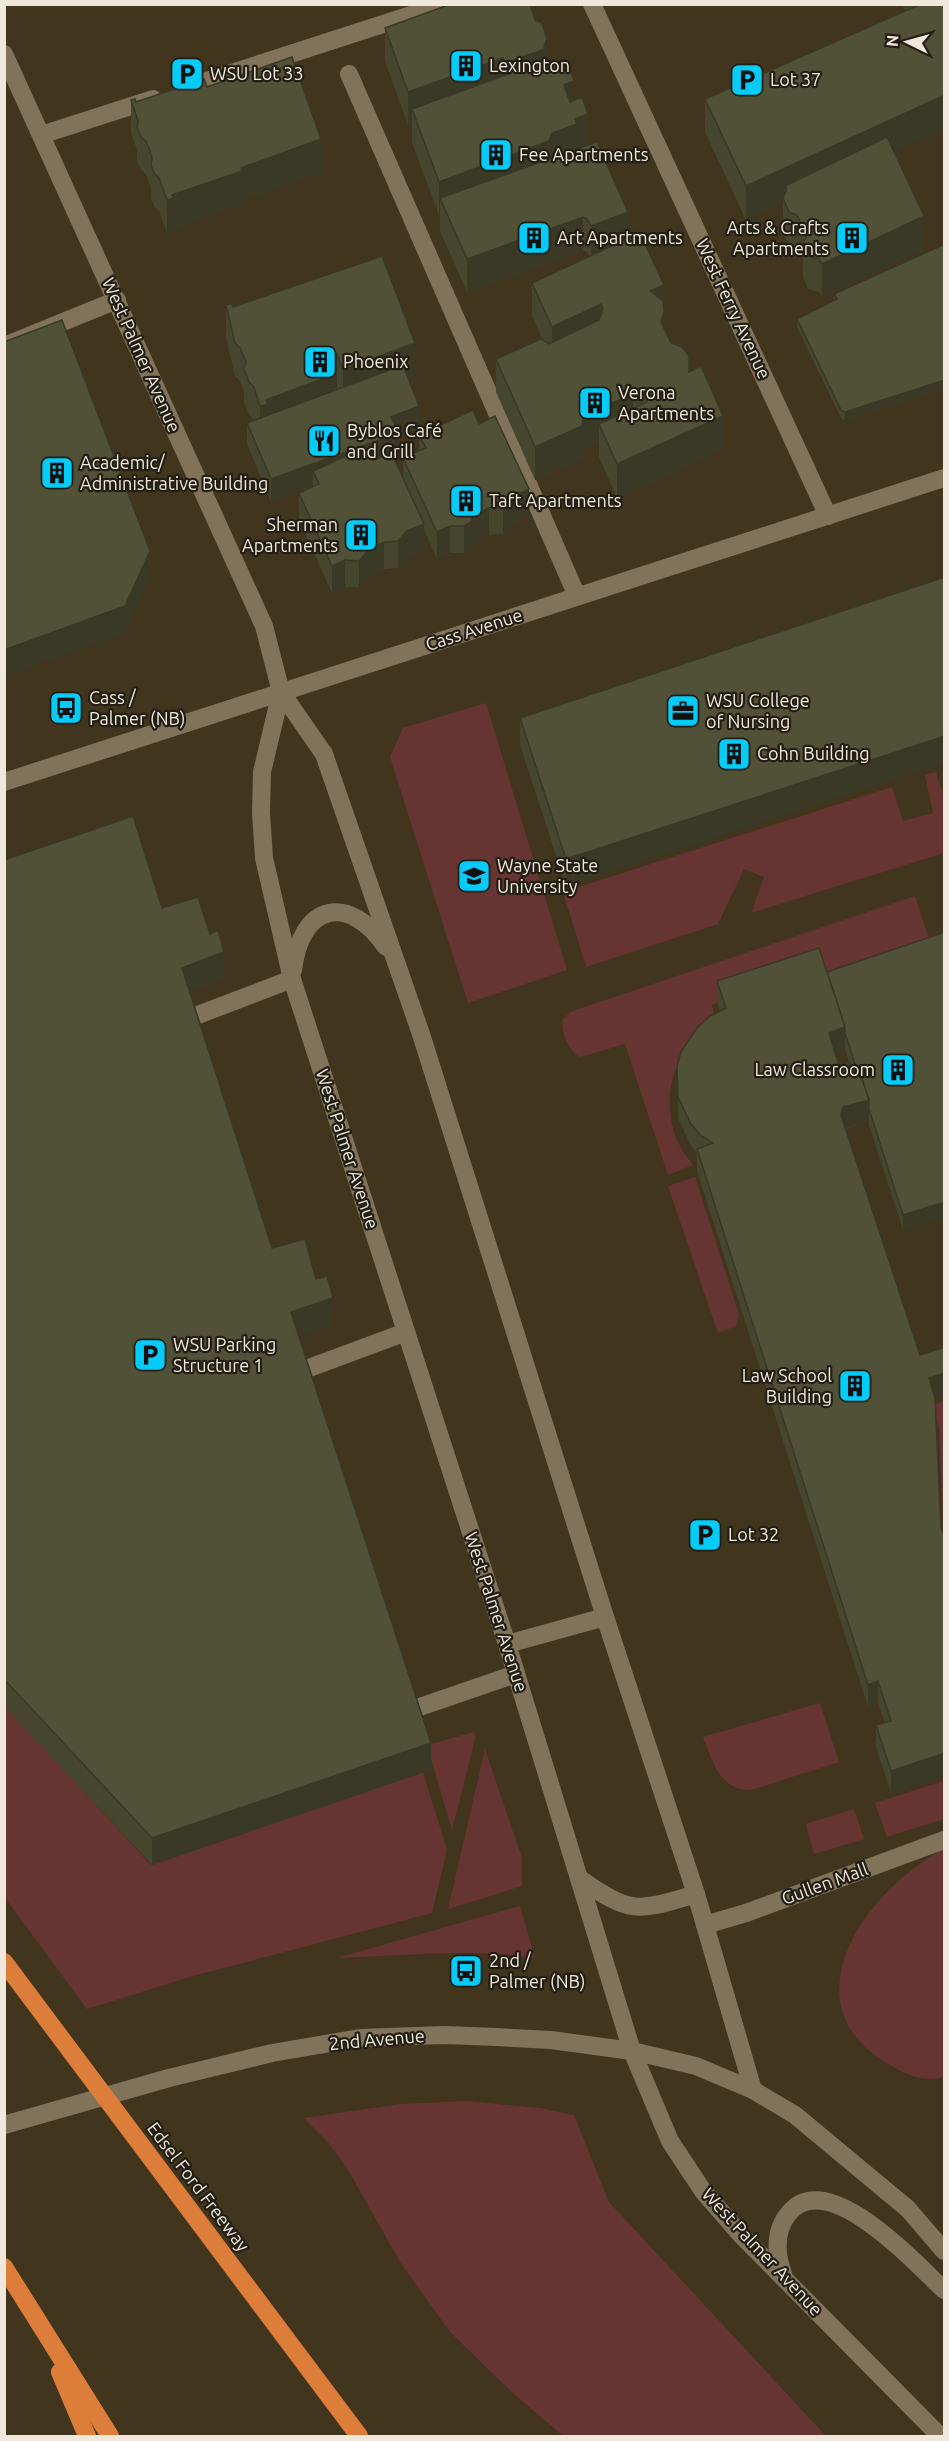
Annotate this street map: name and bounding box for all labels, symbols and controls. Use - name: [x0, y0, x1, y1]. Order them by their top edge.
- north arrow: [877, 12, 937, 72]
- text: N: [883, 34, 902, 47]
- building icon: Lexington: [448, 48, 484, 84]
- place label: Lexington: [489, 55, 570, 75]
- parking icon: WSU Lot 33: [169, 56, 205, 92]
- parking icon: Lot 37: [729, 62, 765, 98]
- place label: WSU Lot 33: [210, 63, 304, 83]
- place label: Lot 37: [770, 69, 821, 89]
- building icon: Fee Apartments: [478, 137, 514, 173]
- place label: Fee Apartments: [519, 144, 649, 164]
- place label: Arts & Crafts Apartments: [727, 217, 829, 258]
- building icon: Art Apartments: [516, 220, 552, 256]
- building icon: Arts & Crafts Apartments: [834, 220, 870, 256]
- place label: Art Apartments: [557, 227, 683, 247]
- street label: West Ferry Avenue: [693, 235, 775, 382]
- street label: West Palmer Avenue: [99, 274, 185, 435]
- building icon: Phoenix: [302, 344, 338, 380]
- place label: Phoenix: [343, 351, 408, 371]
- place label: Verona Apartments: [618, 382, 714, 423]
- building icon: Verona Apartments: [577, 385, 613, 421]
- place label: Byblos Café and Grill: [347, 420, 442, 461]
- restaurant icon: Byblos Café and Grill: [306, 423, 342, 459]
- place label: Academic/ Administrative Building: [80, 452, 268, 493]
- building icon: Academic/ Administrative Building: [39, 455, 75, 491]
- building icon: Taft Apartments: [448, 483, 484, 519]
- place label: Taft Apartments: [489, 490, 622, 510]
- place label: Sherman Apartments: [242, 514, 338, 555]
- building icon: Sherman Apartments: [343, 517, 379, 553]
- street label: Cass Avenue: [423, 604, 525, 654]
- place label: Cass / Palmer (NB): [89, 687, 185, 729]
- bus stop icon: Cass / Palmer (NB): [48, 690, 84, 726]
- place label: WSU College of Nursing: [706, 690, 810, 731]
- office icon: WSU College of Nursing: [665, 693, 701, 729]
- building icon: Cohn Building: [716, 736, 752, 772]
- place label: Cohn Building: [757, 743, 870, 763]
- place label: Wayne State University: [497, 855, 598, 896]
- school or university icon: Wayne State University: [456, 858, 492, 894]
- building icon: Law Classroom: [880, 1052, 916, 1088]
- place label: Law Classroom: [754, 1059, 875, 1079]
- street label: West Palmer Avenue: [313, 1066, 383, 1231]
- place label: WSU Parking Structure 1: [173, 1334, 276, 1375]
- parking icon: WSU Parking Structure 1: [132, 1337, 168, 1373]
- place label: Law School Building: [742, 1365, 832, 1406]
- building icon: Law School Building: [837, 1368, 873, 1404]
- parking icon: Lot 32: [687, 1517, 723, 1553]
- place label: Lot 32: [728, 1524, 779, 1544]
- street label: West Palmer Avenue: [462, 1529, 532, 1694]
- street label: Gullen Mall: [779, 1858, 871, 1908]
- place label: 2nd / Palmer (NB): [489, 1950, 585, 1992]
- bus stop icon: 2nd / Palmer (NB): [448, 1953, 484, 1989]
- street label: 2nd Avenue: [328, 2025, 425, 2053]
- street label: Edsel Ford Freeway: [144, 2118, 254, 2255]
- street label: West Palmer Avenue: [698, 2183, 827, 2319]

